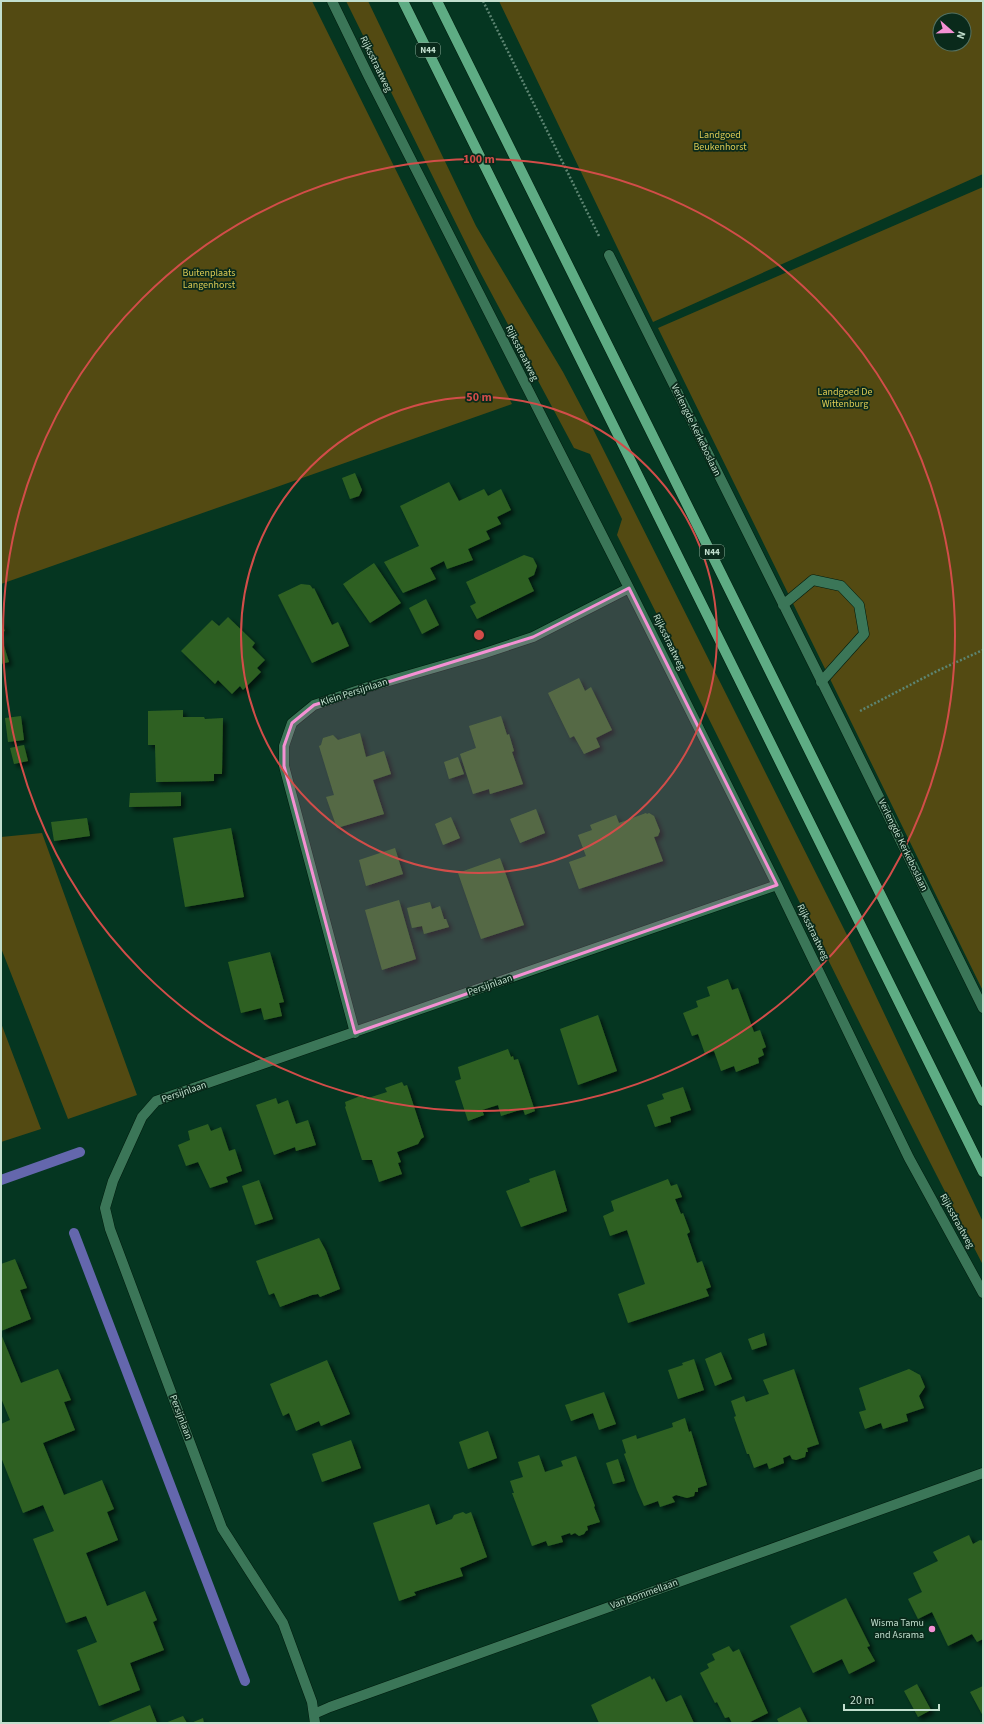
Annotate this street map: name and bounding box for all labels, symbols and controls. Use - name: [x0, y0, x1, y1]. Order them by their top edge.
- north arrow: [932, 12, 972, 52]
- text: N: [953, 29, 969, 41]
- street label: Rijksstraatweg: [356, 34, 396, 94]
- road number: N44: [416, 43, 440, 57]
- park label: Landgoed Beukenhorst: [693, 128, 747, 154]
- text: 100 m: [463, 151, 495, 168]
- park label: Buitenplaats Langenhorst: [183, 266, 236, 292]
- street label: Rijksstraatweg: [502, 323, 542, 383]
- street label: Verlengde Kerkeboslaan: [668, 382, 724, 478]
- park label: Landgoed De Wittenburg: [818, 385, 872, 411]
- text: 50 m: [466, 389, 492, 406]
- road number: N44: [700, 545, 724, 559]
- street label: Rijksstraatweg: [649, 612, 689, 672]
- centre of rings: [472, 628, 486, 642]
- street label: Klein Persijnlaan: [319, 675, 389, 709]
- street label: Verlengde Kerkeboslaan: [875, 797, 931, 893]
- street label: Rijksstraatweg: [793, 902, 833, 962]
- street label: Persijnlaan: [466, 971, 514, 999]
- street label: Persijnlaan: [160, 1078, 208, 1106]
- street label: Rijksstraatweg: [936, 1191, 978, 1251]
- street label: Persijnlaan: [166, 1393, 196, 1441]
- street label: Van Bommellaan: [608, 1575, 680, 1613]
- place label: Wisma Tamu and Asrama: [871, 1616, 924, 1642]
- marker: Wisma Tamu and Asrama: [927, 1624, 937, 1634]
- scale bar: [844, 1686, 939, 1712]
- text: 20 m: [850, 1692, 874, 1709]

